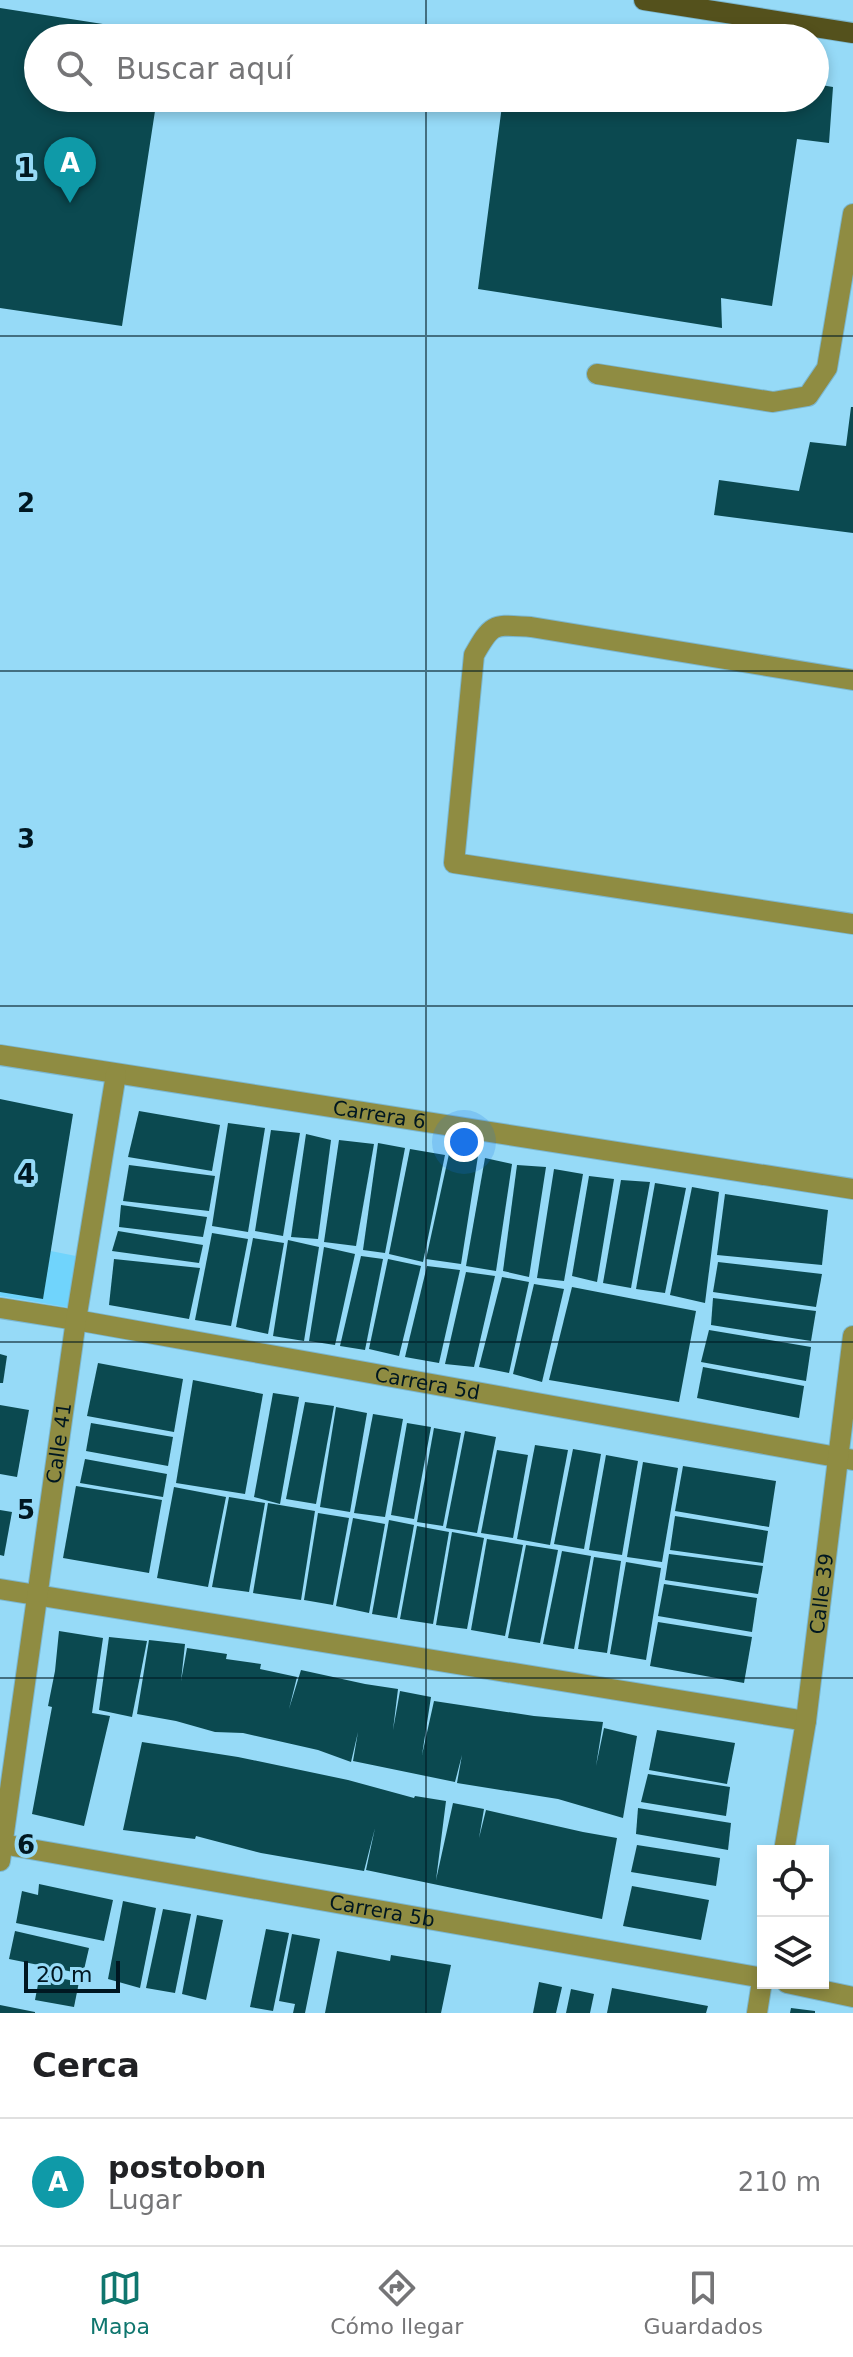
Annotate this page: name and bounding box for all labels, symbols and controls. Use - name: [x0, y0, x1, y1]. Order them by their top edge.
- search box: [24, 24, 829, 112]
- icon: search: [52, 46, 96, 90]
- text: Buscar aquí: [116, 51, 293, 86]
- pin: A: [44, 137, 96, 203]
- text: 1: [17, 153, 35, 183]
- text: 2: [17, 488, 35, 518]
- text: 3: [17, 824, 35, 854]
- street label: Carrera 6: [331, 1095, 428, 1134]
- your location: [444, 1122, 484, 1162]
- text: 4: [17, 1159, 35, 1189]
- street label: Carrera 5d: [373, 1362, 482, 1405]
- street label: Calle 41: [41, 1401, 76, 1485]
- text: 5: [17, 1495, 35, 1525]
- street label: Calle 39: [805, 1552, 838, 1636]
- text: 6: [17, 1830, 35, 1860]
- map controls: [757, 1845, 829, 1989]
- button: locate: [757, 1845, 829, 1917]
- street label: Carrera 5b: [328, 1890, 437, 1932]
- button: layers: [757, 1917, 829, 1989]
- scale bar: [24, 1957, 120, 1993]
- text: 20 m: [36, 1962, 92, 1987]
- text: Cerca: [32, 2045, 140, 2085]
- text: postobon: [108, 2150, 266, 2185]
- text: A: [48, 2167, 68, 2197]
- text: 210 m: [738, 2167, 821, 2197]
- text: Lugar: [108, 2185, 182, 2215]
- tab: Mapa: [90, 2266, 150, 2339]
- tab: Cómo llegar: [330, 2266, 463, 2339]
- tab: Guardados: [643, 2266, 763, 2339]

